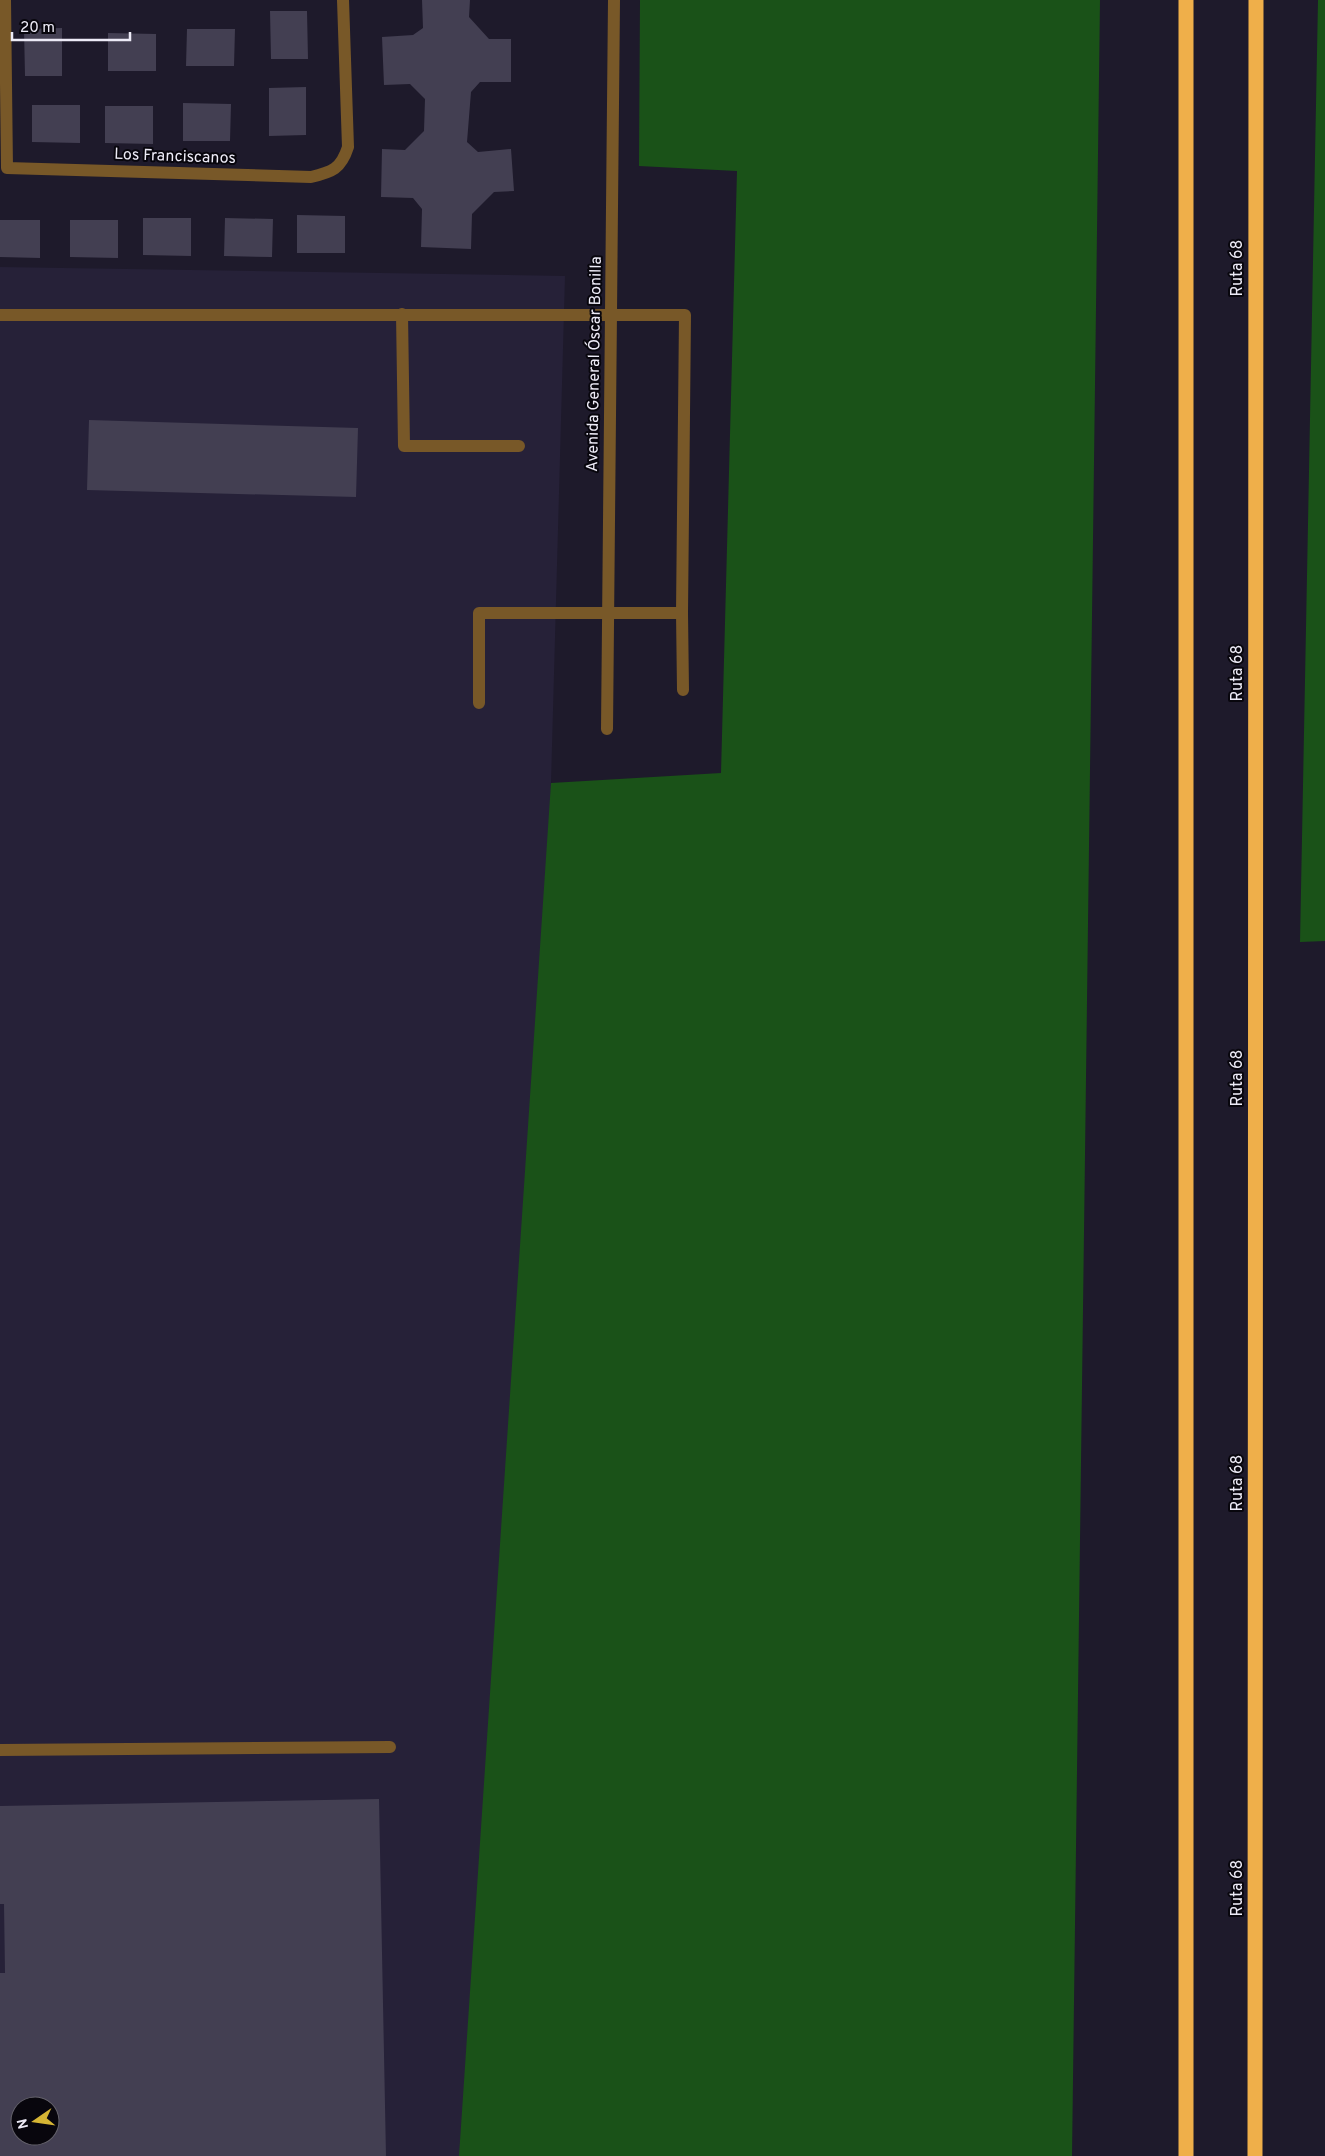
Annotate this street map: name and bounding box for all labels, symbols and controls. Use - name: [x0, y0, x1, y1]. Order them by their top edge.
- scale bar: [12, 10, 130, 42]
- text: 20 m: [20, 19, 55, 38]
- street label: Los Franciscanos: [114, 145, 236, 169]
- street label: Ruta 68: [1228, 240, 1248, 296]
- street label: Avenida General Óscar Bonilla: [581, 256, 607, 472]
- street label: Ruta 68: [1228, 645, 1248, 701]
- street label: Ruta 68: [1228, 1050, 1248, 1106]
- street label: Ruta 68: [1228, 1455, 1248, 1511]
- street label: Ruta 68: [1228, 1860, 1248, 1916]
- north arrow: [10, 2096, 60, 2146]
- text: N: [14, 2117, 33, 2130]

